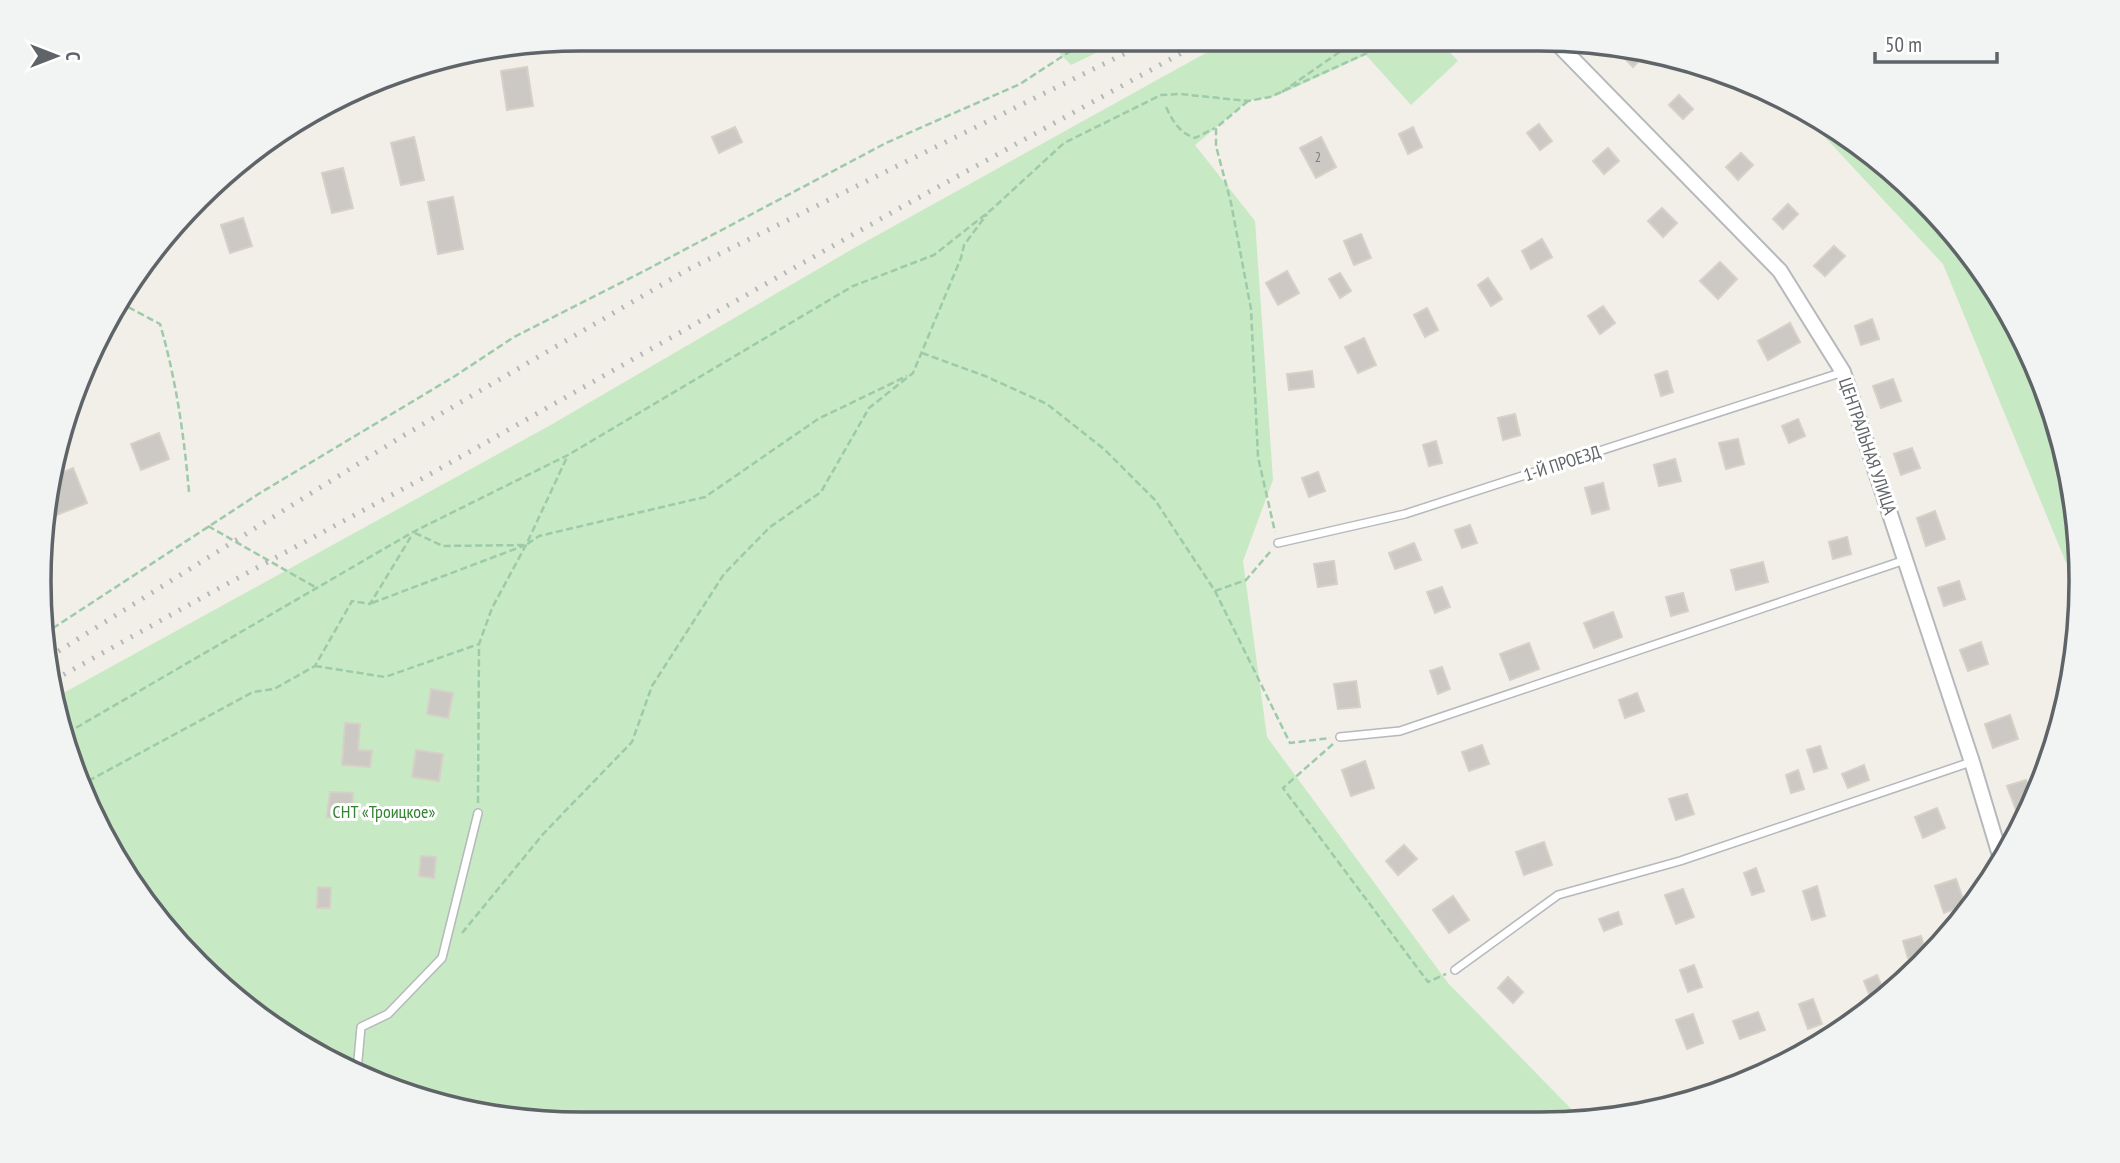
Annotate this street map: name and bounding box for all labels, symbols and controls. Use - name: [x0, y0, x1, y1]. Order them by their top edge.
- north arrow: [21, 21, 91, 91]
- scale bar: [1875, 21, 1997, 65]
- text: 50 m: [1885, 31, 1922, 58]
- text: С: [61, 52, 85, 61]
- house number: 2: [1315, 148, 1321, 166]
- street label: ЦЕНТРАЛЬНАЯ УЛИЦА: [1834, 375, 1902, 518]
- street label: 1-Й ПРОЕЗД: [1521, 440, 1604, 486]
- park label: СНТ «Троицкое»: [333, 800, 436, 823]

